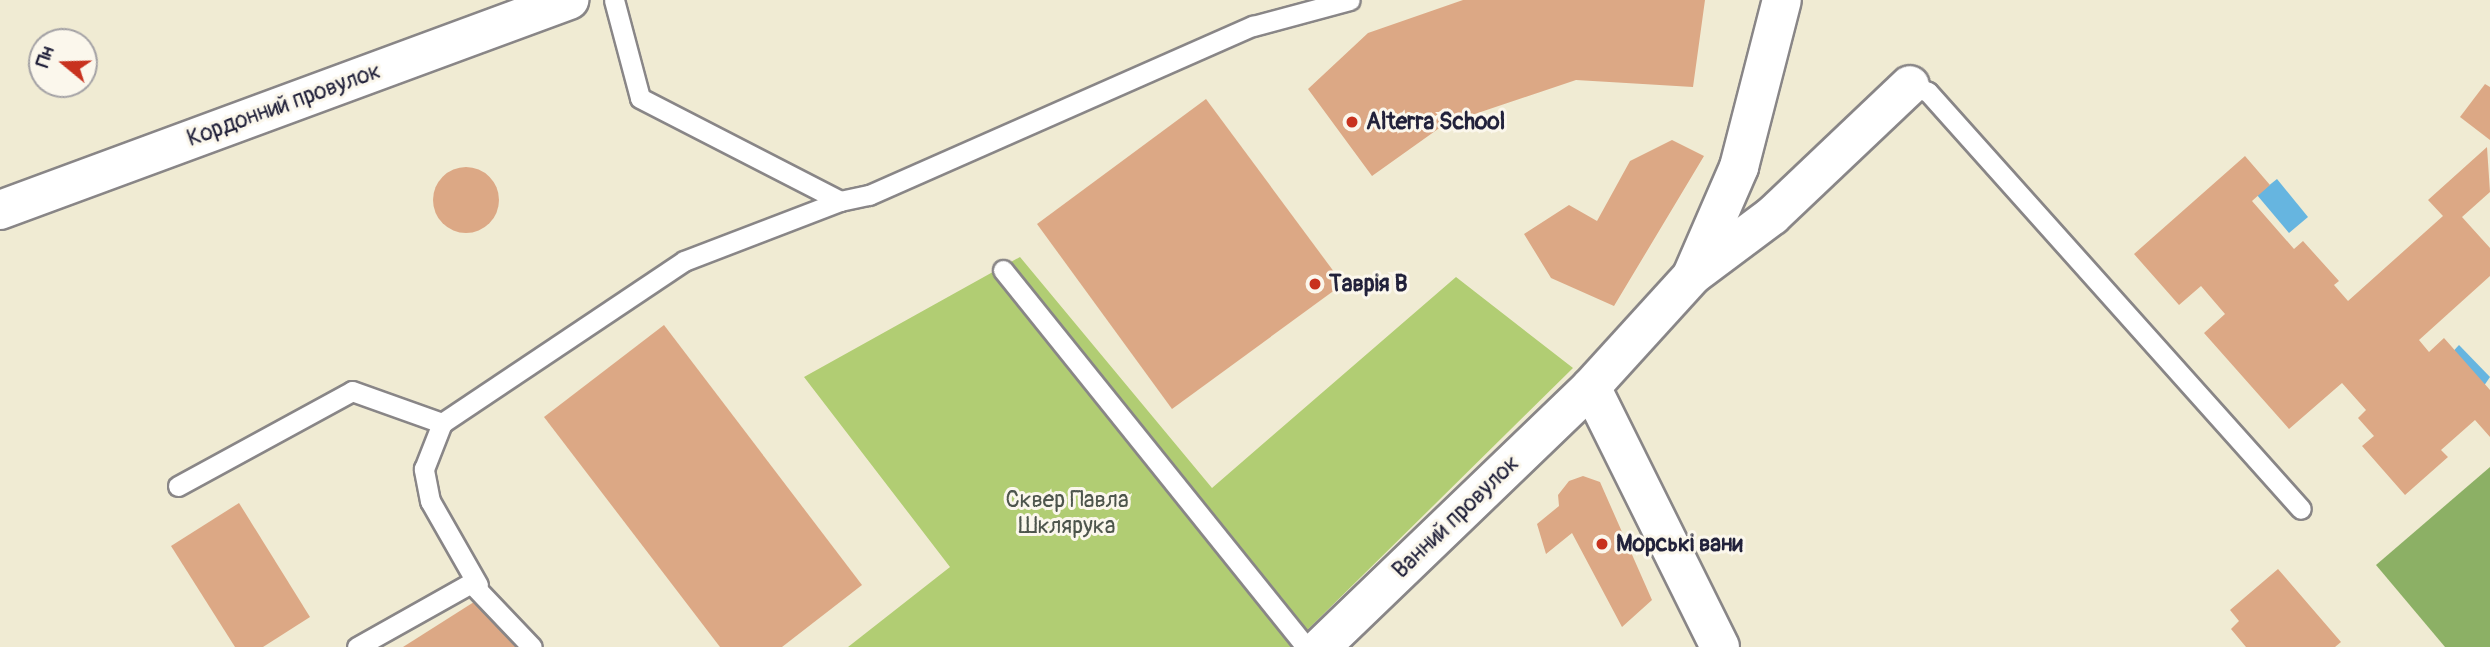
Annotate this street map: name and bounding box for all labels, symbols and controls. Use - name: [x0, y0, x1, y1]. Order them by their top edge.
- north arrow: [28, 28, 98, 98]
- text: Пн: [30, 43, 60, 71]
- street label: Кордонний провулок: [183, 57, 385, 153]
- place label: Alterra School: [1366, 108, 1505, 136]
- marker: Alterra School: [1344, 114, 1360, 130]
- place label: Таврія В: [1329, 270, 1408, 298]
- marker: Таврія В: [1307, 276, 1323, 292]
- street label: Ванний провулок: [1387, 450, 1525, 584]
- park label: Сквер Павла Шклярука: [1005, 486, 1129, 540]
- place label: Морські вани: [1616, 530, 1743, 558]
- marker: Морські вани: [1594, 536, 1610, 552]

